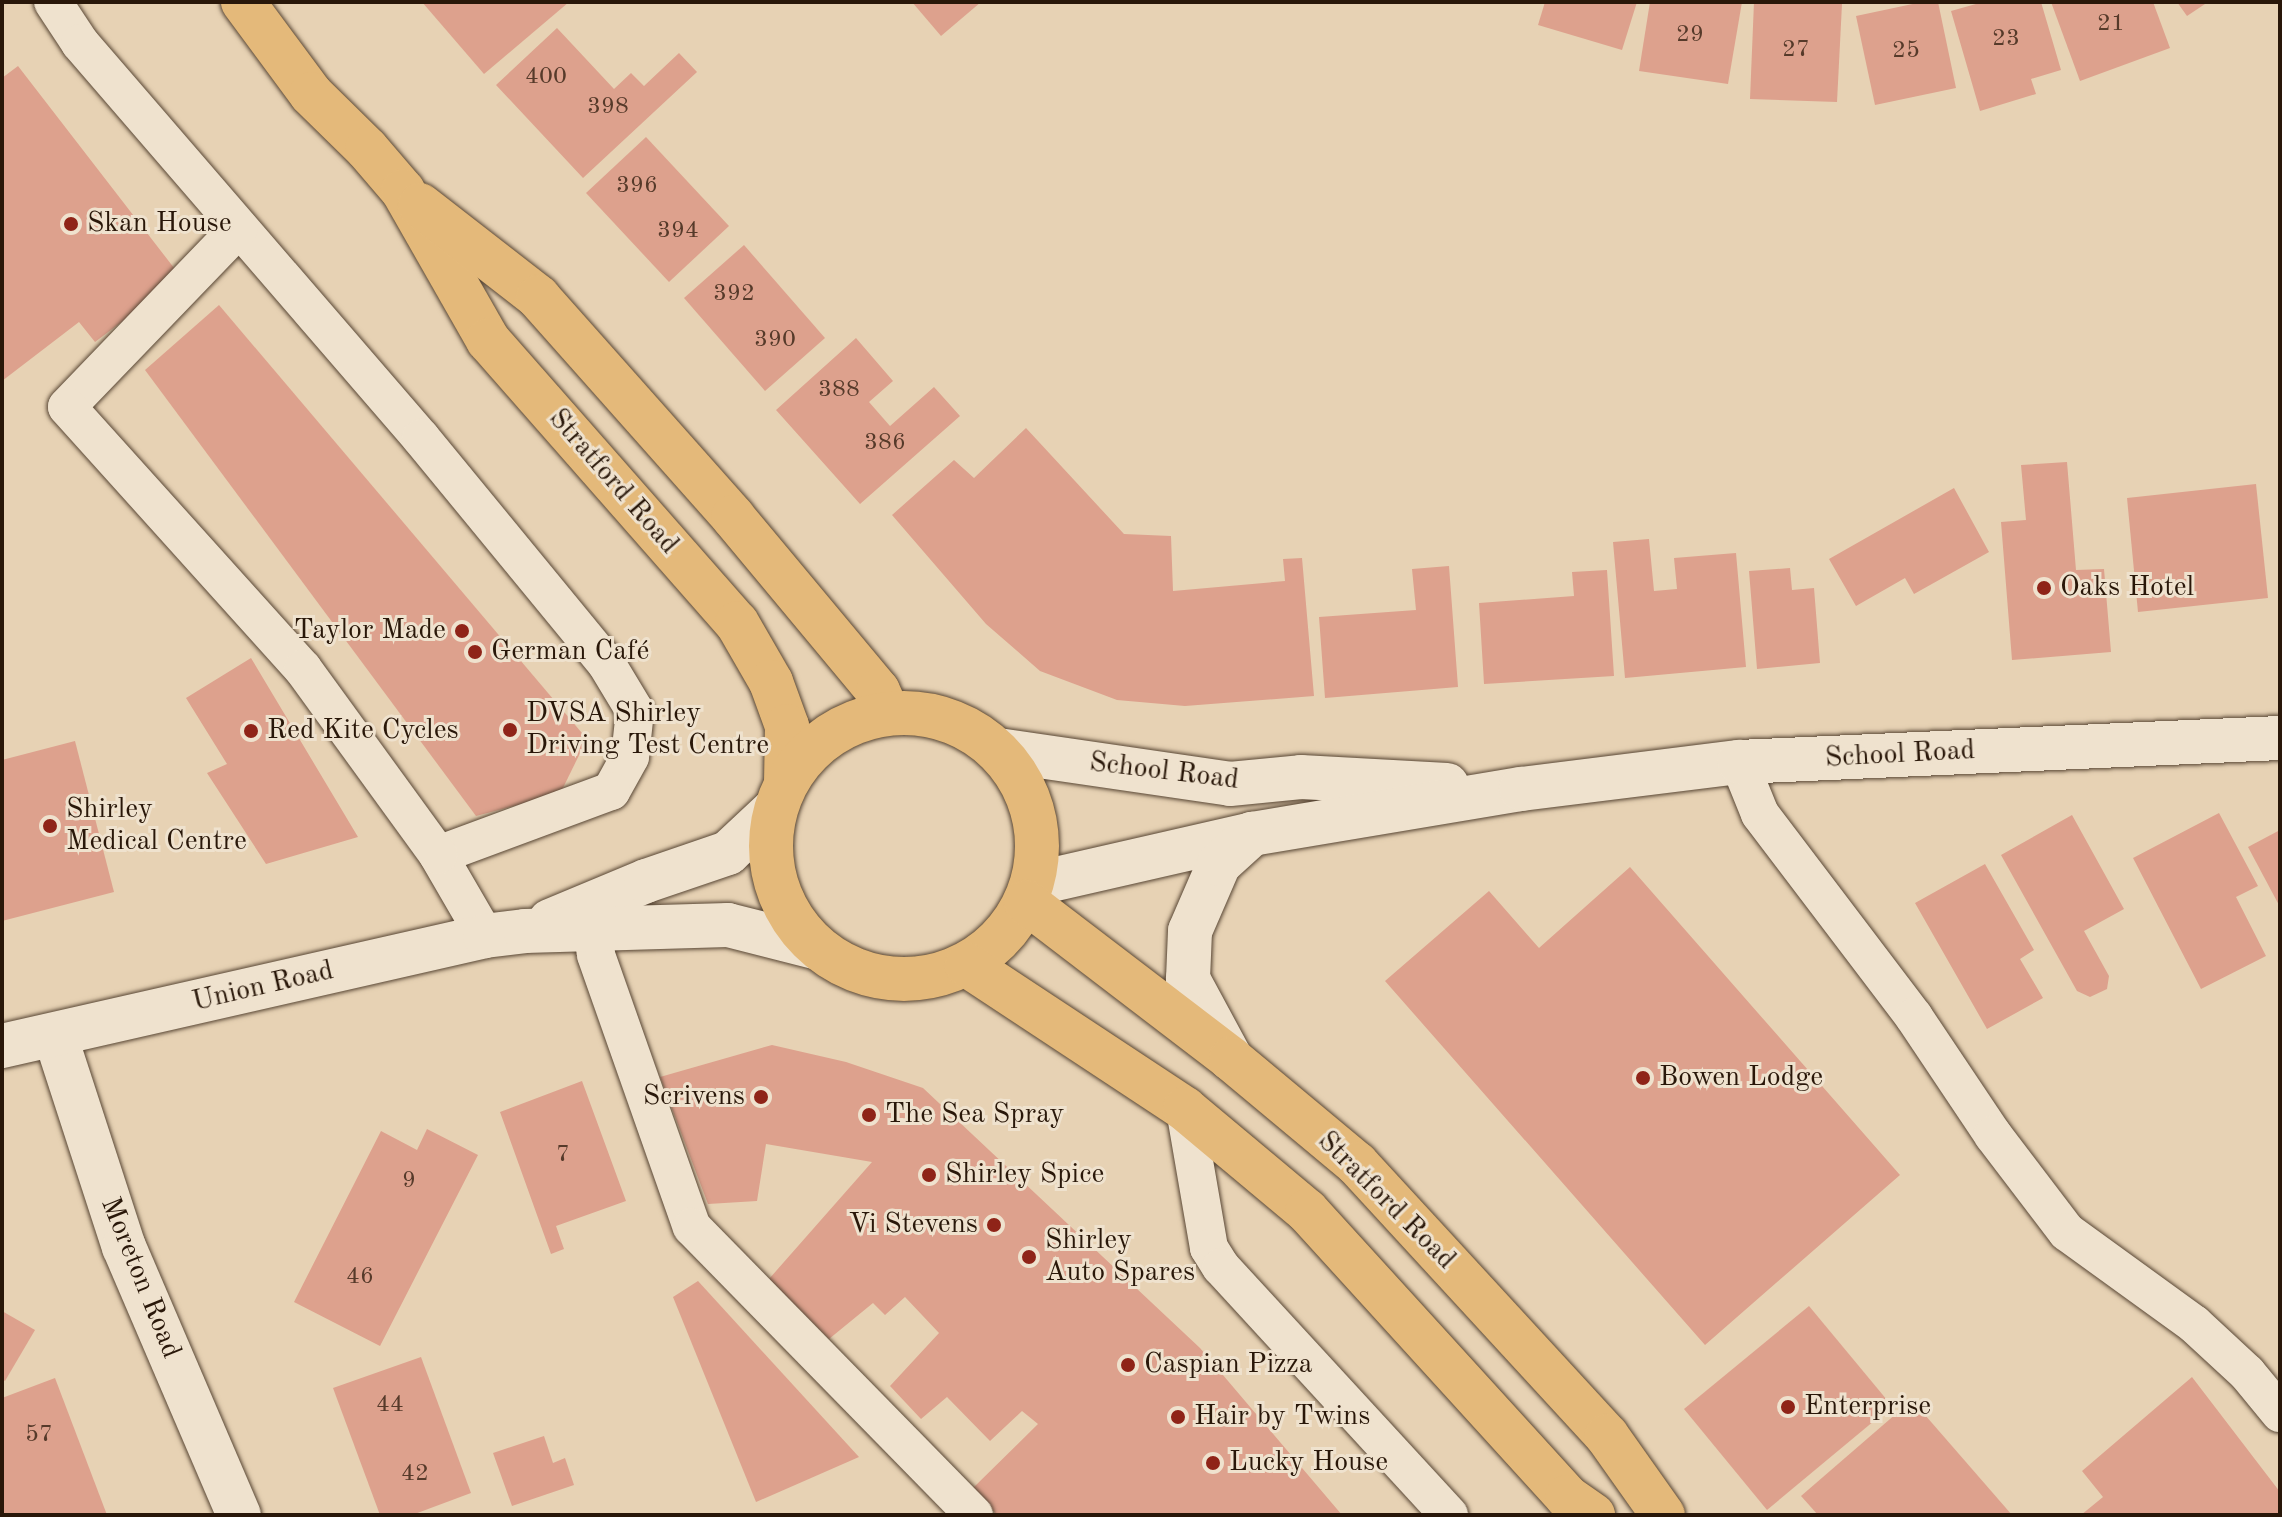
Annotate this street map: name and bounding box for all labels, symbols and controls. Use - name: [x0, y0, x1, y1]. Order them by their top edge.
- house number: 21: [2097, 11, 2125, 39]
- house number: 29: [1676, 22, 1704, 50]
- house number: 23: [1992, 26, 2020, 54]
- house number: 27: [1782, 37, 1810, 65]
- house number: 25: [1892, 38, 1920, 66]
- house number: 400: [525, 64, 567, 92]
- house number: 398: [587, 94, 629, 122]
- house number: 396: [616, 173, 658, 201]
- place label: Skan House: [87, 207, 232, 241]
- marker: Skan House: [62, 215, 80, 233]
- house number: 394: [657, 218, 699, 246]
- house number: 392: [713, 281, 755, 309]
- house number: 390: [754, 327, 796, 355]
- house number: 388: [818, 377, 860, 405]
- street label: Stratford Road: [541, 402, 685, 562]
- house number: 386: [864, 430, 906, 458]
- place label: Oaks Hotel: [2060, 571, 2194, 605]
- marker: Oaks Hotel: [2035, 579, 2053, 597]
- place label: Taylor Made: [294, 614, 446, 648]
- marker: Taylor Made: [453, 622, 471, 640]
- place label: German Café: [491, 635, 649, 669]
- marker: German Café: [466, 643, 484, 661]
- place label: DVSA Shirley Driving Test Centre: [526, 697, 769, 763]
- place label: Red Kite Cycles: [267, 714, 459, 748]
- marker: DVSA Shirley Driving Test Centre: [501, 721, 519, 739]
- marker: Red Kite Cycles: [242, 722, 260, 740]
- street label: School Road: [1824, 734, 1976, 776]
- street label: School Road: [1087, 746, 1241, 798]
- place label: Shirley Medical Centre: [66, 793, 247, 859]
- marker: Shirley Medical Centre: [41, 817, 59, 835]
- street label: Union Road: [189, 954, 337, 1020]
- place label: Bowen Lodge: [1659, 1061, 1823, 1095]
- marker: Bowen Lodge: [1634, 1069, 1652, 1087]
- place label: Scrivens: [643, 1080, 745, 1114]
- marker: Scrivens: [752, 1088, 770, 1106]
- place label: The Sea Spray: [885, 1098, 1064, 1132]
- marker: The Sea Spray: [860, 1106, 878, 1124]
- street label: Stratford Road: [1310, 1125, 1462, 1277]
- house number: 7: [556, 1142, 570, 1170]
- place label: Shirley Spice: [945, 1158, 1104, 1192]
- marker: Shirley Spice: [920, 1166, 938, 1184]
- house number: 9: [402, 1168, 416, 1196]
- street label: Moreton Road: [92, 1193, 188, 1363]
- place label: Vi Stevens: [849, 1208, 978, 1242]
- marker: Vi Stevens: [985, 1216, 1003, 1234]
- place label: Shirley Auto Spares: [1045, 1224, 1195, 1290]
- marker: Shirley Auto Spares: [1020, 1248, 1038, 1266]
- house number: 46: [346, 1264, 374, 1292]
- place label: Caspian Pizza: [1144, 1348, 1313, 1382]
- marker: Caspian Pizza: [1119, 1356, 1137, 1374]
- place label: Enterprise: [1804, 1390, 1931, 1424]
- house number: 44: [376, 1392, 404, 1420]
- marker: Enterprise: [1779, 1398, 1797, 1416]
- place label: Hair by Twins: [1194, 1400, 1370, 1434]
- marker: Hair by Twins: [1169, 1408, 1187, 1426]
- house number: 57: [25, 1422, 53, 1450]
- place label: Lucky House: [1229, 1446, 1388, 1480]
- marker: Lucky House: [1204, 1454, 1222, 1472]
- house number: 42: [401, 1461, 429, 1489]

